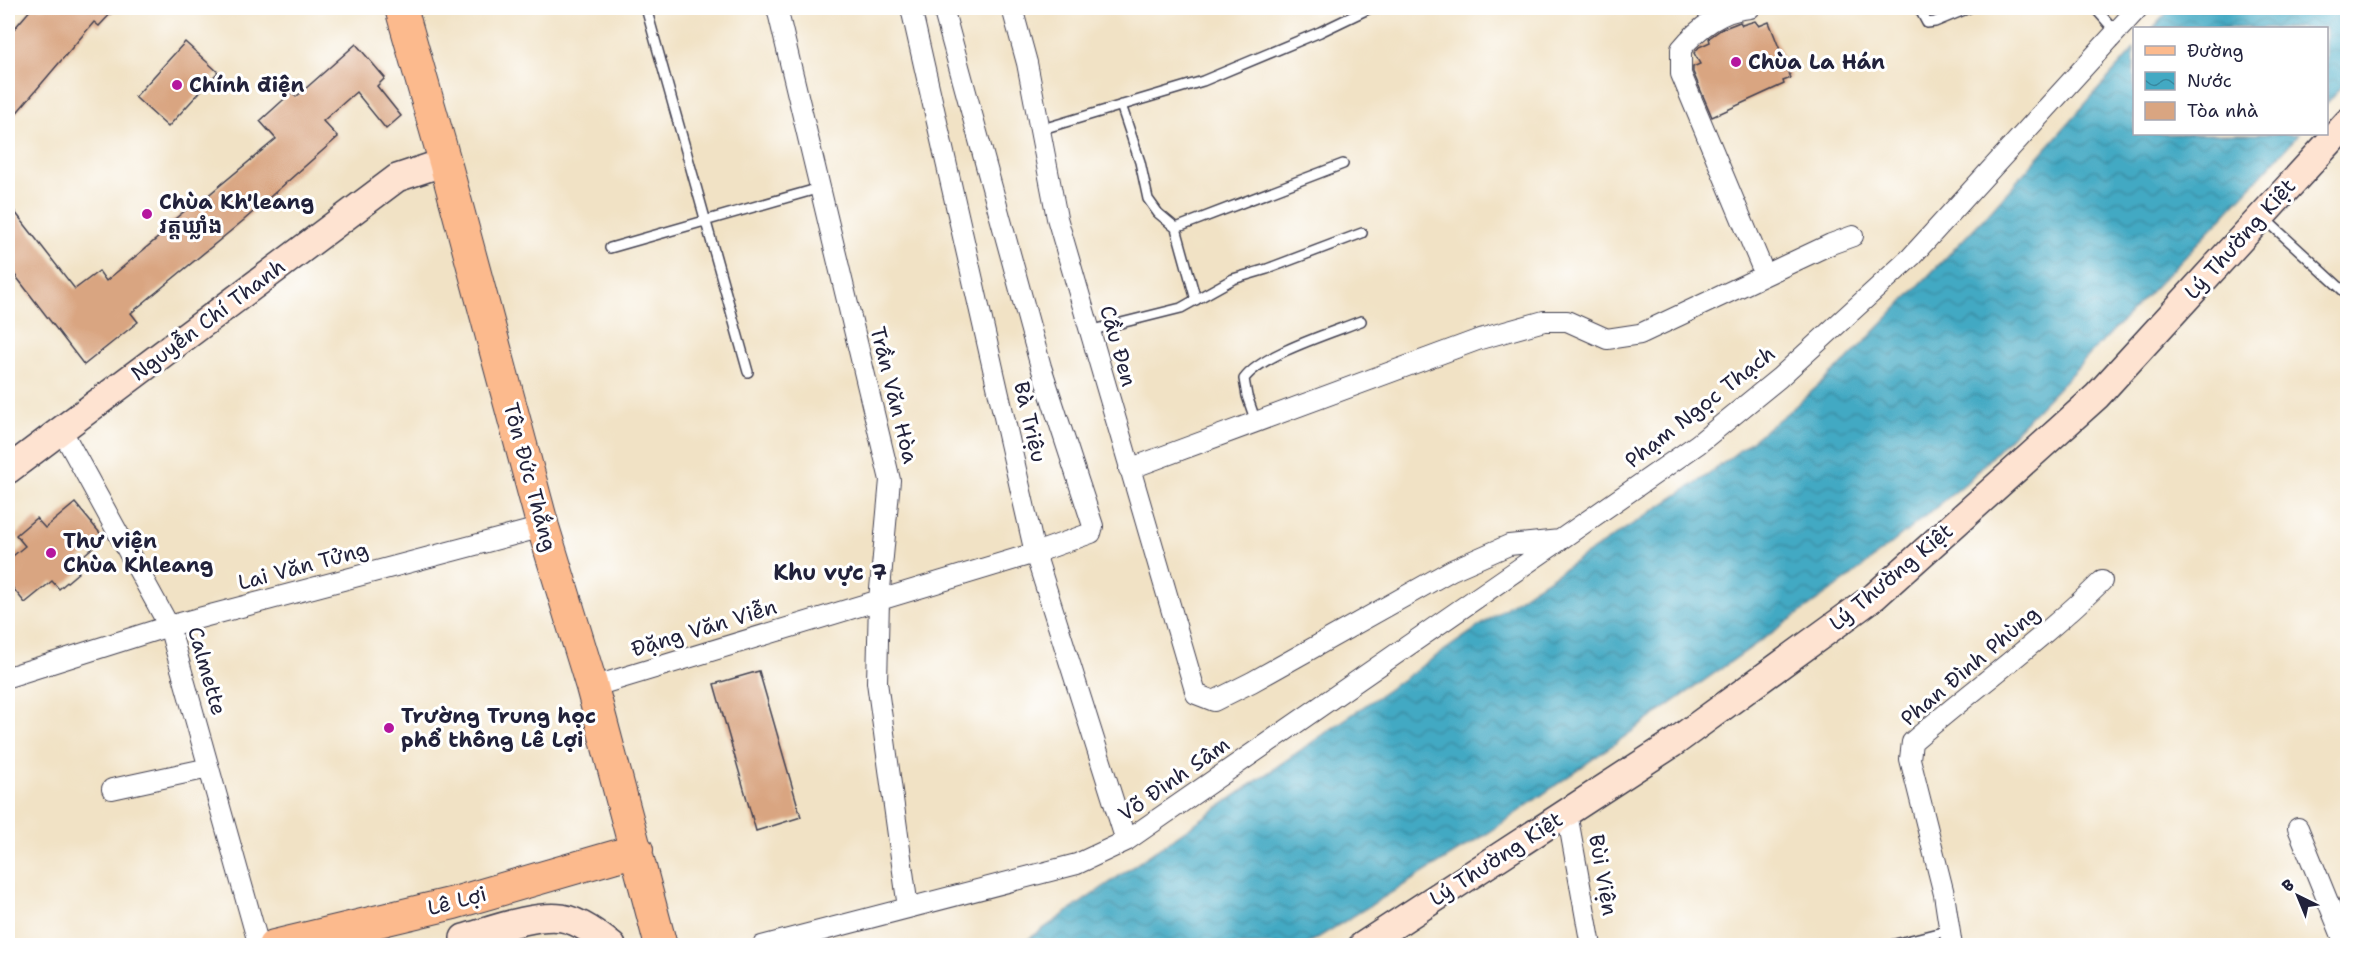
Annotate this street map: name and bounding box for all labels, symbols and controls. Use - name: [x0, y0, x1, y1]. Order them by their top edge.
- legend: [2133, 27, 2328, 135]
- text: Đường: [2187, 39, 2244, 63]
- place label: Chùa La Hán: [1748, 48, 1885, 76]
- marker: Chùa La Hán: [1729, 55, 1743, 69]
- text: Nước: [2187, 69, 2232, 93]
- place label: Chính điện: [189, 71, 305, 99]
- marker: Chính điện: [170, 78, 184, 92]
- text: Tòa nhà: [2187, 99, 2258, 123]
- street label: Lý Thường Kiệt: [2178, 173, 2302, 305]
- place label: Chùa Kh'leang វត្តឃ្លាំង: [159, 188, 314, 240]
- marker: Chùa Kh'leang វត្តឃ្លាំង: [140, 207, 154, 221]
- street label: Nguyễn Chí Thanh: [125, 253, 291, 387]
- street label: Cầu Đen: [1093, 302, 1143, 390]
- street label: Trần Văn Hòa: [863, 324, 925, 466]
- street label: Phạm Ngọc Thạch: [1619, 340, 1781, 474]
- street label: Bà Triệu: [1007, 379, 1053, 465]
- street label: Tôn Đức Thắng: [497, 400, 563, 554]
- street label: Lý Thường Kiệt: [1823, 517, 1959, 637]
- place label: Thư viện Chùa Khleang: [63, 527, 213, 579]
- street label: Lai Văn Tửng: [235, 535, 371, 597]
- marker: Thư viện Chùa Khleang: [44, 546, 58, 560]
- district label: Khu vực 7: [773, 558, 887, 587]
- street label: Đặng Văn Viễn: [628, 593, 780, 663]
- street label: Phan Đình Phùng: [1895, 600, 2045, 732]
- street label: Calmette: [181, 624, 233, 718]
- place label: Trường Trung học phổ thông Lê Lợi: [401, 702, 596, 754]
- marker: Trường Trung học phổ thông Lê Lợi: [382, 721, 396, 735]
- street label: Võ Đình Sâm: [1113, 730, 1235, 828]
- street label: Lý Thường Kiệt: [1424, 805, 1568, 913]
- street label: Bùi Viện: [1582, 832, 1624, 918]
- north arrow: [2268, 866, 2328, 926]
- text: B: [2277, 874, 2299, 896]
- street label: Lê Lợi: [424, 880, 490, 922]

